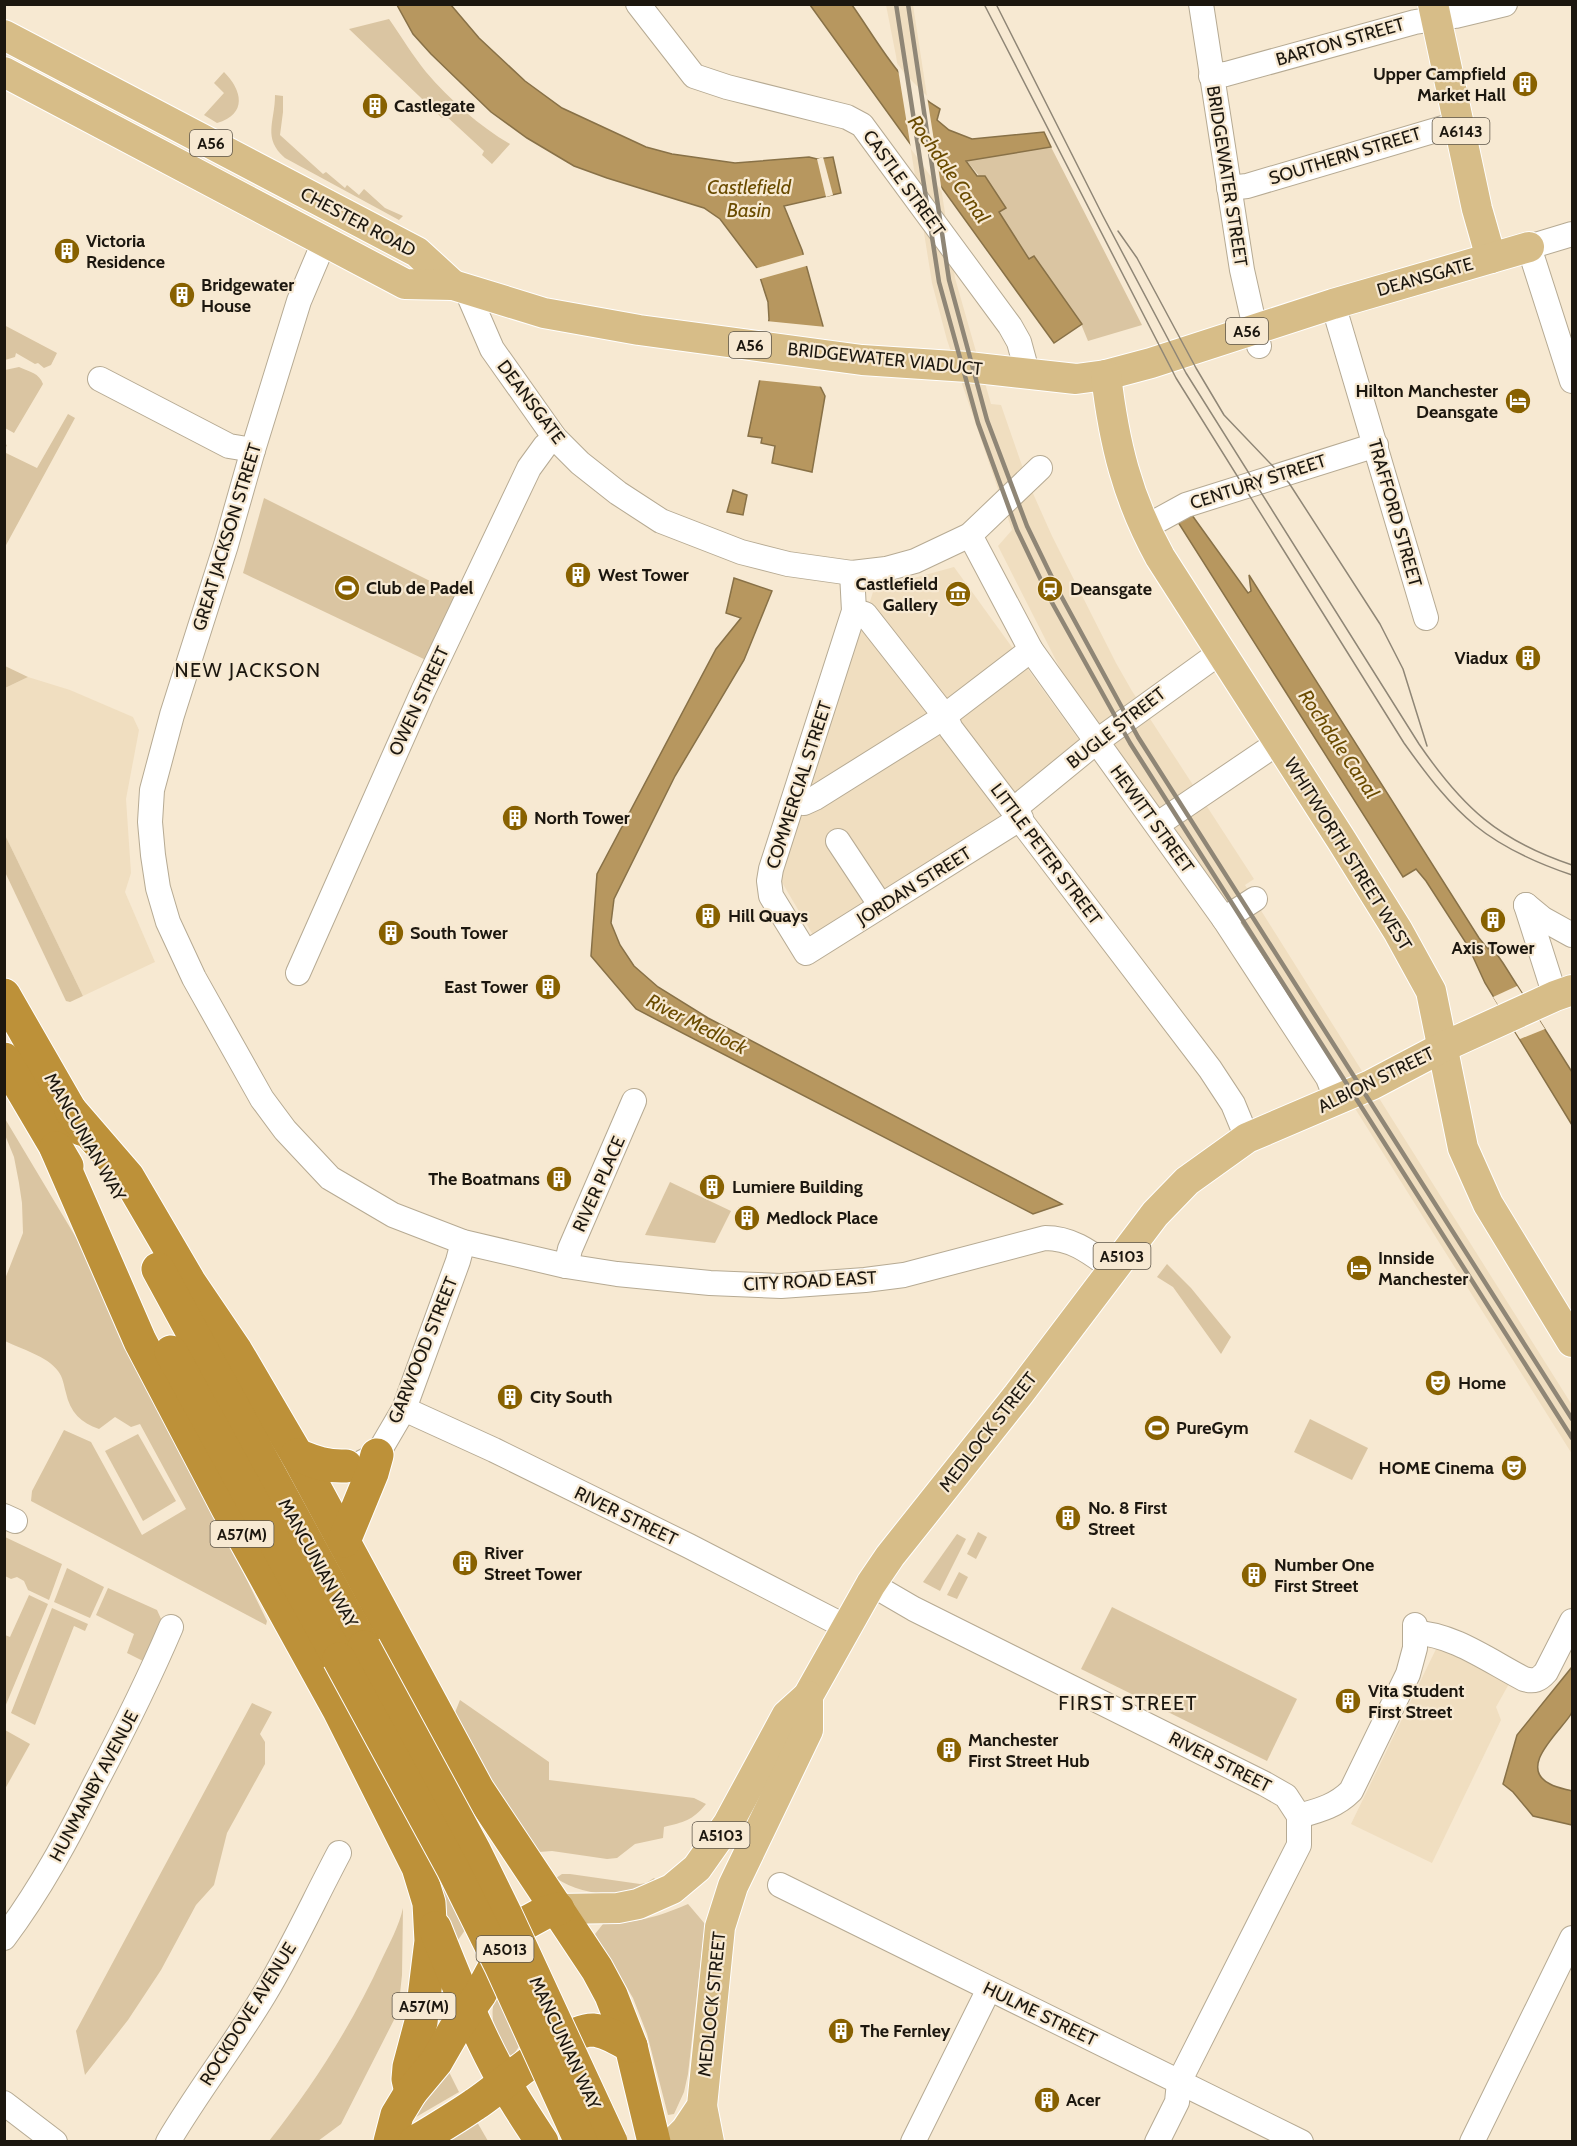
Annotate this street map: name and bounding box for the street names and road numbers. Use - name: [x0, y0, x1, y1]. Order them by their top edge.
- street label: BARTON STREET: [1273, 13, 1407, 71]
- street label: BRIDGEWATER STREET: [1202, 84, 1252, 268]
- road number: A6143: [1432, 118, 1490, 144]
- street label: SOUTHERN STREET: [1266, 122, 1424, 190]
- street label: CASTLE STREET: [858, 126, 950, 241]
- road number: A56: [190, 130, 232, 156]
- street label: CHESTER ROAD: [297, 182, 419, 262]
- street label: DEANSGATE: [1374, 253, 1476, 301]
- road number: A56: [1226, 318, 1268, 344]
- road number: A56: [729, 332, 771, 358]
- street label: BRIDGEWATER VIADUCT: [787, 338, 984, 380]
- street label: DEANSGATE: [492, 356, 570, 448]
- street label: TRAFFORD STREET: [1363, 437, 1427, 590]
- street label: GREAT JACKSON STREET: [188, 440, 266, 633]
- street label: CENTURY STREET: [1187, 450, 1329, 514]
- street label: OWEN STREET: [384, 643, 454, 759]
- street label: BUGLE STREET: [1062, 682, 1170, 773]
- street label: COMMERCIAL STREET: [762, 698, 837, 872]
- street label: WHITWORTH STREET WEST: [1280, 753, 1417, 955]
- street label: HEWITT STREET: [1105, 761, 1199, 878]
- street label: LITTLE PETER STREET: [986, 779, 1107, 929]
- street label: JORDAN STREET: [852, 842, 976, 930]
- street label: ALBION STREET: [1314, 1042, 1438, 1118]
- street label: MANCUNIAN WAY: [39, 1069, 131, 1206]
- street label: RIVER PLACE: [568, 1133, 630, 1235]
- road number: A5103: [1094, 1243, 1150, 1269]
- street label: CITY ROAD EAST: [743, 1267, 878, 1295]
- street label: GARWOOD STREET: [384, 1273, 463, 1427]
- street label: MEDLOCK STREET: [934, 1367, 1042, 1496]
- street label: RIVER STREET: [571, 1482, 681, 1551]
- street label: MANCUNIAN WAY: [273, 1495, 363, 1632]
- road number: A57(M): [210, 1521, 274, 1547]
- street label: HUNMANBY AVENUE: [45, 1707, 143, 1865]
- street label: RIVER STREET: [1165, 1727, 1275, 1797]
- road number: A5103: [692, 1822, 750, 1848]
- street label: MEDLOCK STREET: [693, 1930, 731, 2078]
- road number: A5013: [476, 1936, 534, 1962]
- street label: ROCKDOVE AVENUE: [195, 1938, 301, 2090]
- street label: MANCUNIAN WAY: [525, 1973, 606, 2114]
- street label: HULME STREET: [980, 1977, 1101, 2051]
- road number: A57(M): [392, 1993, 456, 2019]

